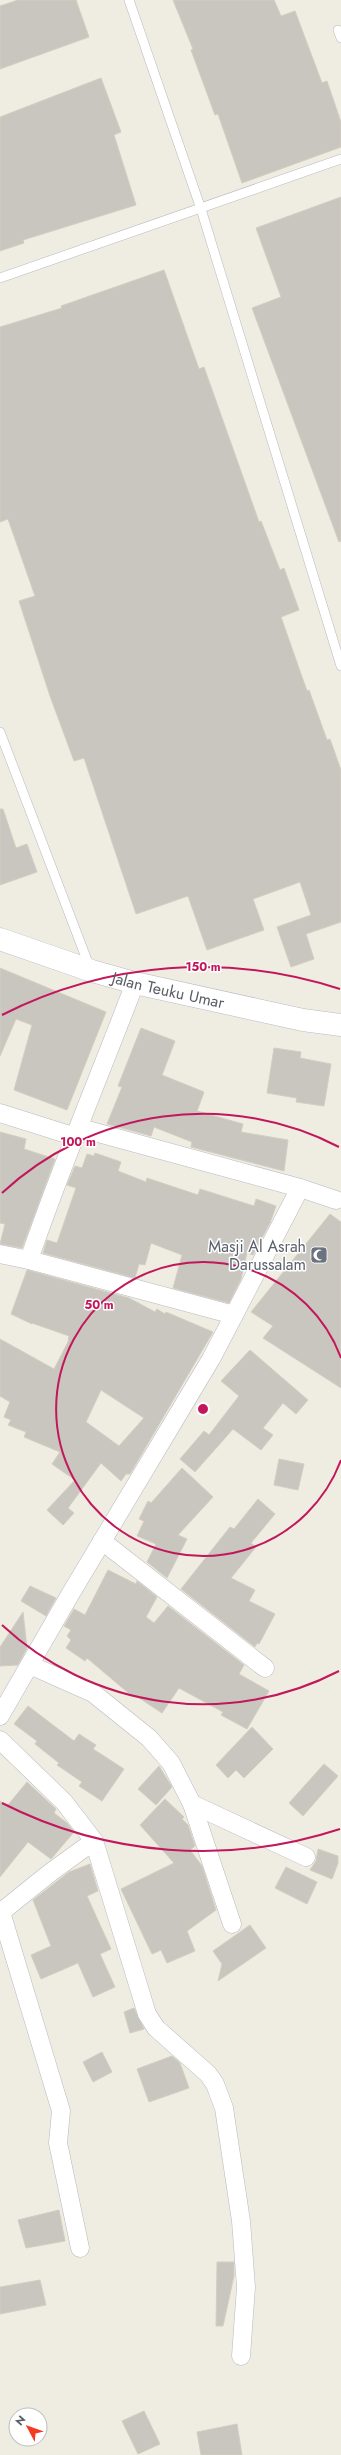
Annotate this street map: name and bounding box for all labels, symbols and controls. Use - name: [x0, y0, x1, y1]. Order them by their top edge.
- text: 150 m: [185, 958, 221, 976]
- street label: Jalan Teuku Umar: [108, 965, 227, 1014]
- text: 100 m: [60, 1133, 96, 1151]
- place label: Masji Al Asrah Darussalam: [208, 1235, 306, 1276]
- mosque icon: Masji Al Asrah Darussalam: [309, 1245, 329, 1265]
- text: 50 m: [84, 1296, 114, 1314]
- centre of rings: [196, 1402, 210, 1416]
- north arrow: [8, 2407, 48, 2447]
- text: N: [12, 2412, 29, 2429]

